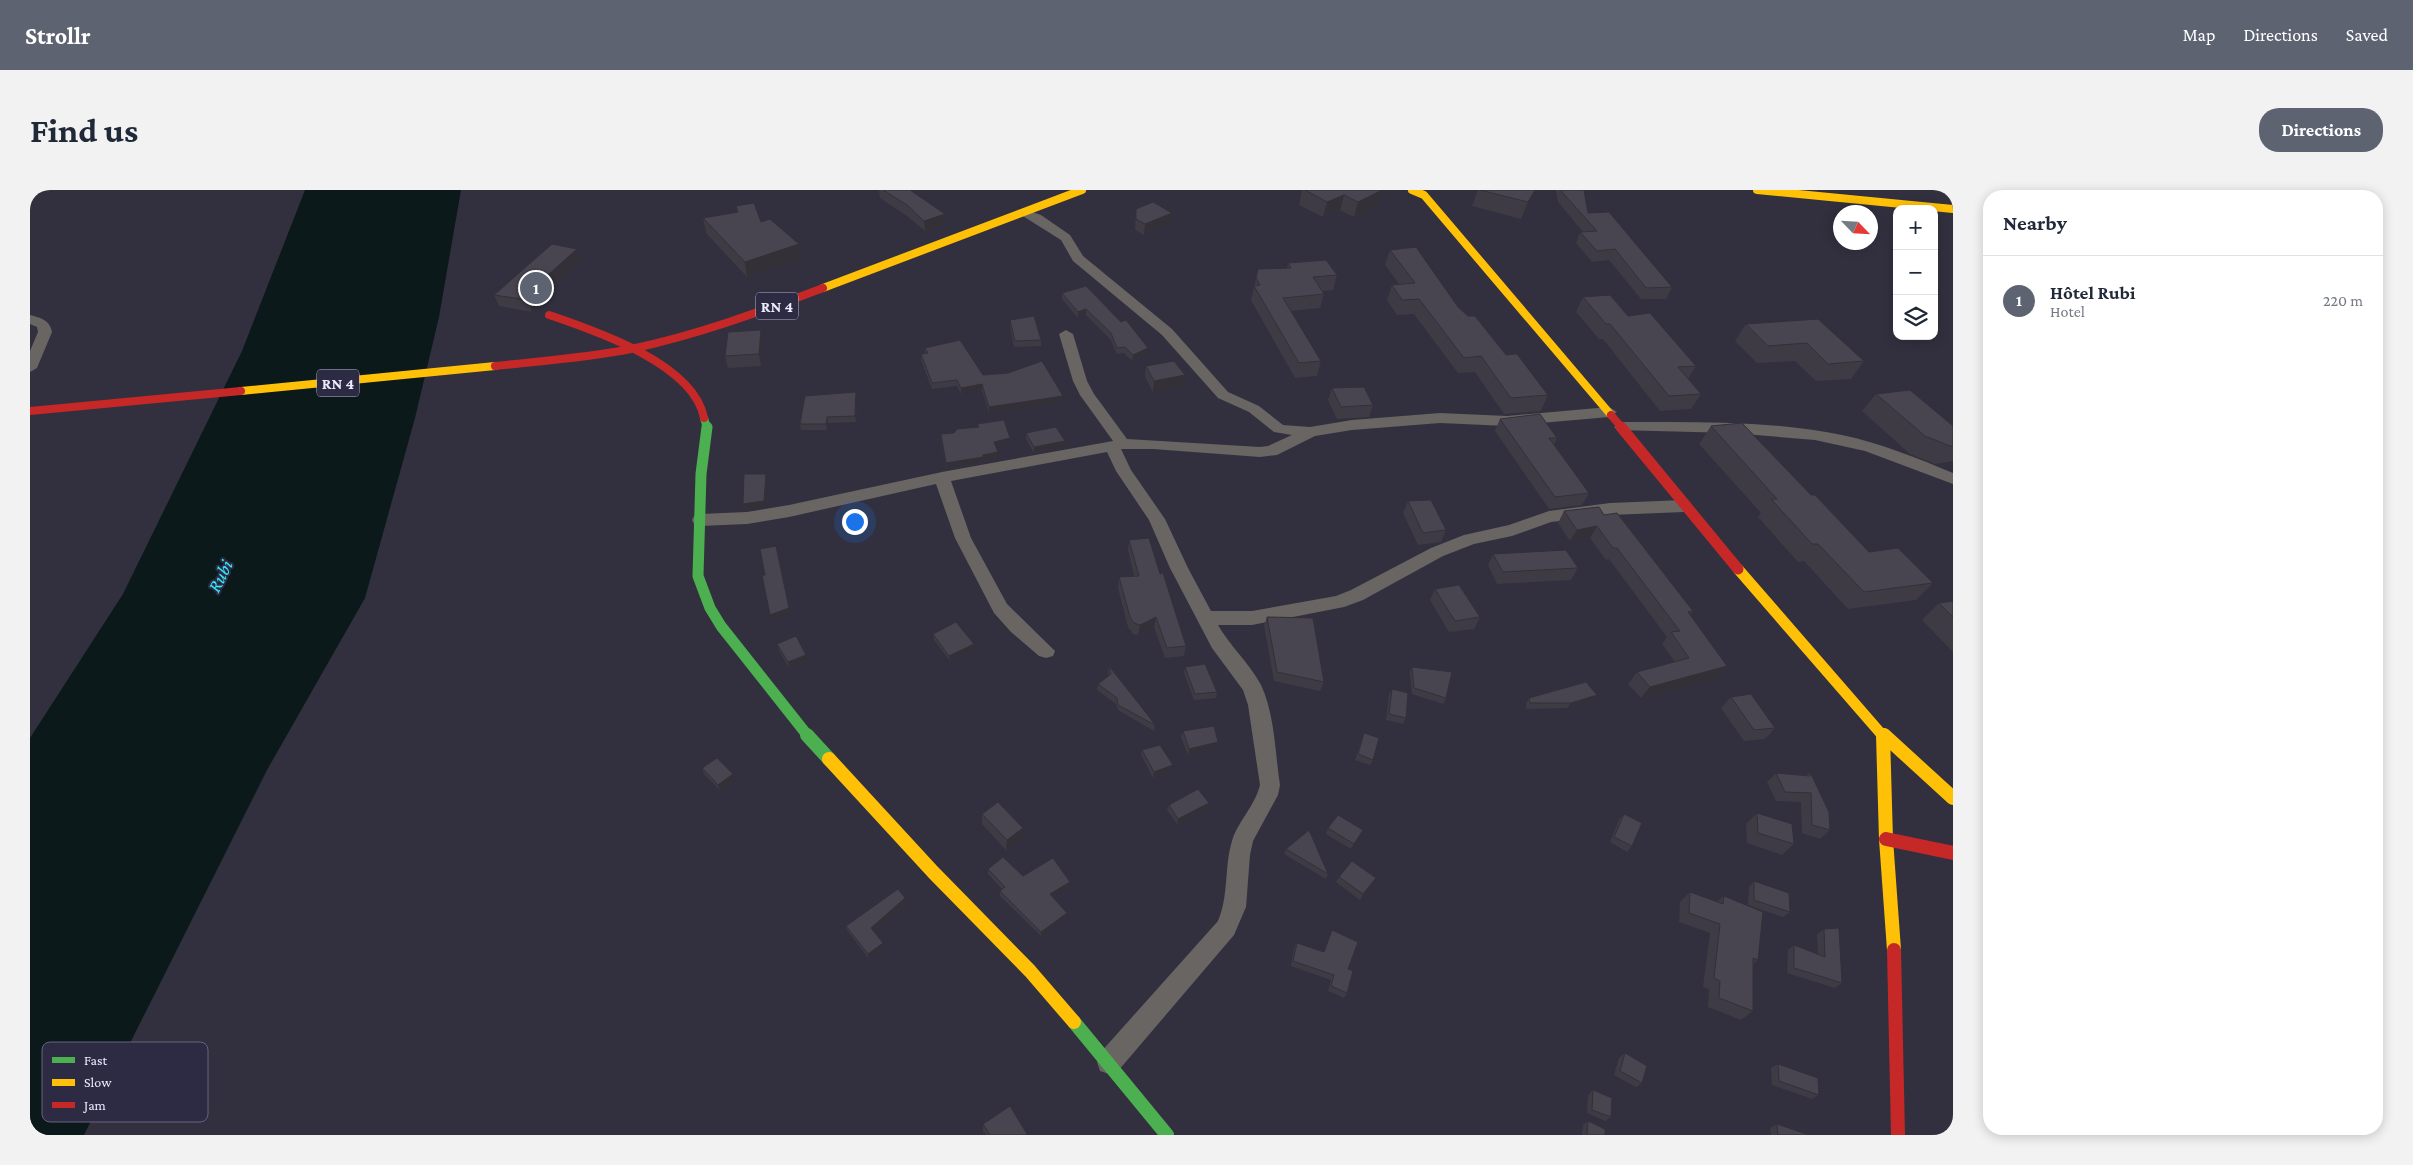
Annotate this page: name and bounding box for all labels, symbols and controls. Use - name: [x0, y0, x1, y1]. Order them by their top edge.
- text: Strollr: [25, 22, 91, 49]
- text: Map: [2183, 25, 2215, 45]
- text: Directions: [2243, 25, 2318, 45]
- text: Saved: [2346, 25, 2388, 45]
- button: Directions: [2259, 108, 2383, 152]
- text: Find us: [30, 111, 138, 150]
- north arrow: [1833, 205, 1878, 250]
- map controls: [1893, 205, 1938, 340]
- button: +: [1893, 205, 1938, 250]
- text: Nearby: [2003, 211, 2067, 235]
- button: −: [1893, 250, 1938, 295]
- pin: 1: [520, 269, 552, 307]
- text: Hôtel Rubi: [2050, 282, 2135, 303]
- road number: RN 4: [756, 292, 798, 320]
- text: 1: [2016, 292, 2022, 309]
- text: 220 m: [2323, 292, 2363, 309]
- button: layers: [1893, 295, 1938, 340]
- text: Hotel: [2050, 303, 2085, 320]
- road number: RN 4: [317, 370, 359, 397]
- your location: [842, 509, 868, 535]
- water label: Rubi: [203, 556, 237, 596]
- legend: [42, 1042, 208, 1122]
- text: Fast: [84, 1052, 108, 1068]
- text: Slow: [84, 1074, 112, 1090]
- text: Jam: [82, 1097, 106, 1113]

